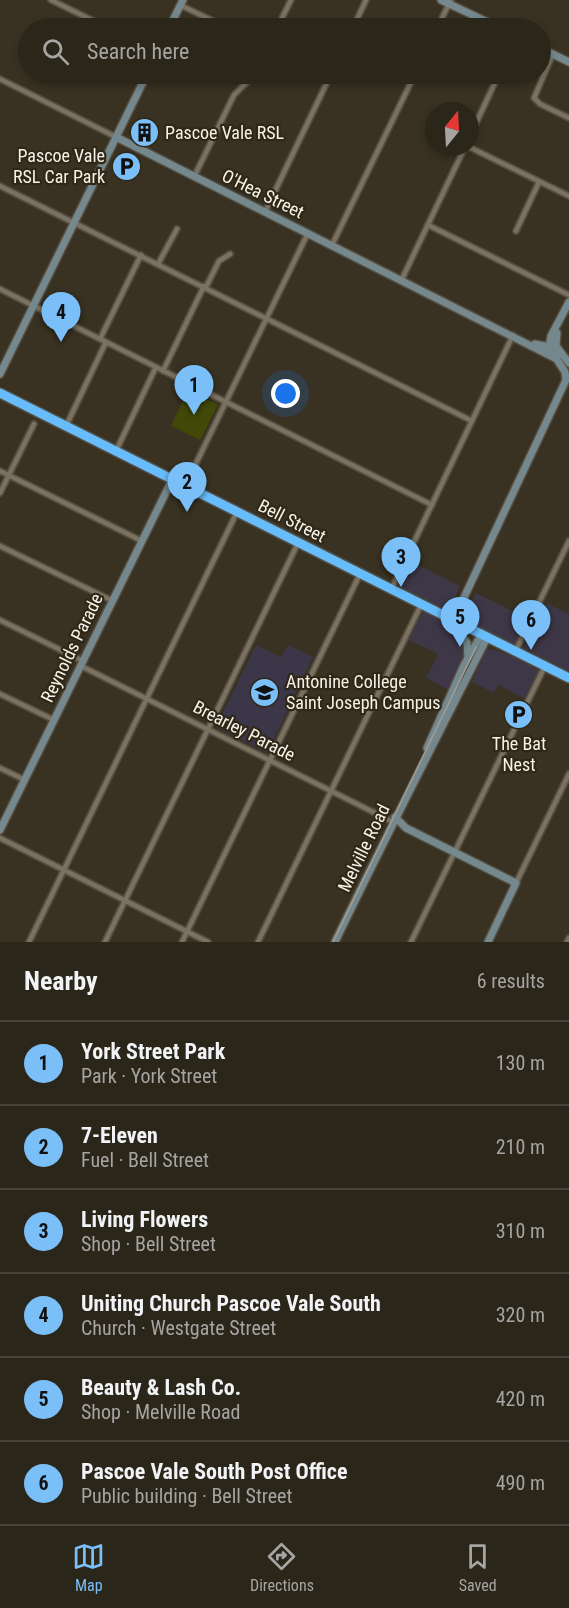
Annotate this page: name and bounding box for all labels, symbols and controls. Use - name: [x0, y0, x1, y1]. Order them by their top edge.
- search box: [18, 18, 551, 84]
- icon: search: [39, 35, 72, 68]
- text: Search here: [87, 39, 189, 64]
- north arrow: [425, 102, 479, 156]
- building icon: Pascoe Vale RSL: [128, 117, 160, 149]
- place label: Pascoe Vale RSL: [165, 122, 285, 143]
- place label: Pascoe Vale RSL Car Park: [13, 145, 105, 187]
- parking icon: Pascoe Vale RSL Car Park: [110, 150, 142, 182]
- street label: O'Hea Street: [219, 165, 308, 222]
- pin: 4: [42, 292, 80, 342]
- pin: 1: [174, 366, 214, 415]
- your location: [271, 379, 300, 408]
- pin: 2: [168, 462, 207, 512]
- street label: Bell Street: [255, 495, 329, 546]
- pin: 3: [382, 538, 420, 587]
- street label: Reynolds Parade: [36, 590, 107, 705]
- pin: 5: [440, 598, 480, 647]
- pin: 6: [512, 600, 550, 650]
- place label: Antonine College Saint Joseph Campus: [286, 671, 441, 713]
- school or university icon: Antonine College Saint Joseph Campus: [249, 676, 281, 708]
- street label: Brearley Parade: [190, 696, 299, 765]
- parking icon: The Bat Nest: [503, 699, 535, 731]
- place label: The Bat Nest: [492, 733, 546, 775]
- street label: Melville Road: [333, 800, 394, 895]
- text: Nearby: [24, 966, 98, 996]
- text: 6 results: [477, 969, 545, 993]
- text: York Street Park: [81, 1039, 225, 1064]
- text: 1: [38, 1051, 49, 1075]
- text: 130 m: [496, 1051, 545, 1075]
- text: Park · York Street: [81, 1064, 217, 1088]
- text: 7-Eleven: [81, 1123, 158, 1148]
- text: 2: [38, 1135, 49, 1159]
- text: 210 m: [496, 1135, 545, 1159]
- text: Fuel · Bell Street: [81, 1148, 209, 1172]
- text: Living Flowers: [81, 1207, 208, 1232]
- text: 3: [38, 1219, 49, 1243]
- text: 310 m: [496, 1219, 545, 1243]
- text: Shop · Bell Street: [81, 1232, 216, 1256]
- text: Uniting Church Pascoe Vale South: [81, 1291, 381, 1316]
- text: 4: [38, 1303, 49, 1327]
- text: 320 m: [496, 1303, 545, 1327]
- text: Church · Westgate Street: [81, 1316, 276, 1340]
- text: Beauty & Lash Co.: [81, 1375, 241, 1400]
- text: 5: [38, 1387, 49, 1411]
- text: 420 m: [496, 1387, 545, 1411]
- text: Shop · Melville Road: [81, 1400, 241, 1424]
- text: Pascoe Vale South Post Office: [81, 1459, 347, 1484]
- text: 6: [38, 1471, 49, 1495]
- text: 490 m: [496, 1471, 545, 1495]
- text: Public building · Bell Street: [81, 1484, 292, 1508]
- tab: Map: [72, 1540, 105, 1595]
- tab: Directions: [250, 1540, 314, 1595]
- tab: Saved: [459, 1540, 497, 1595]

